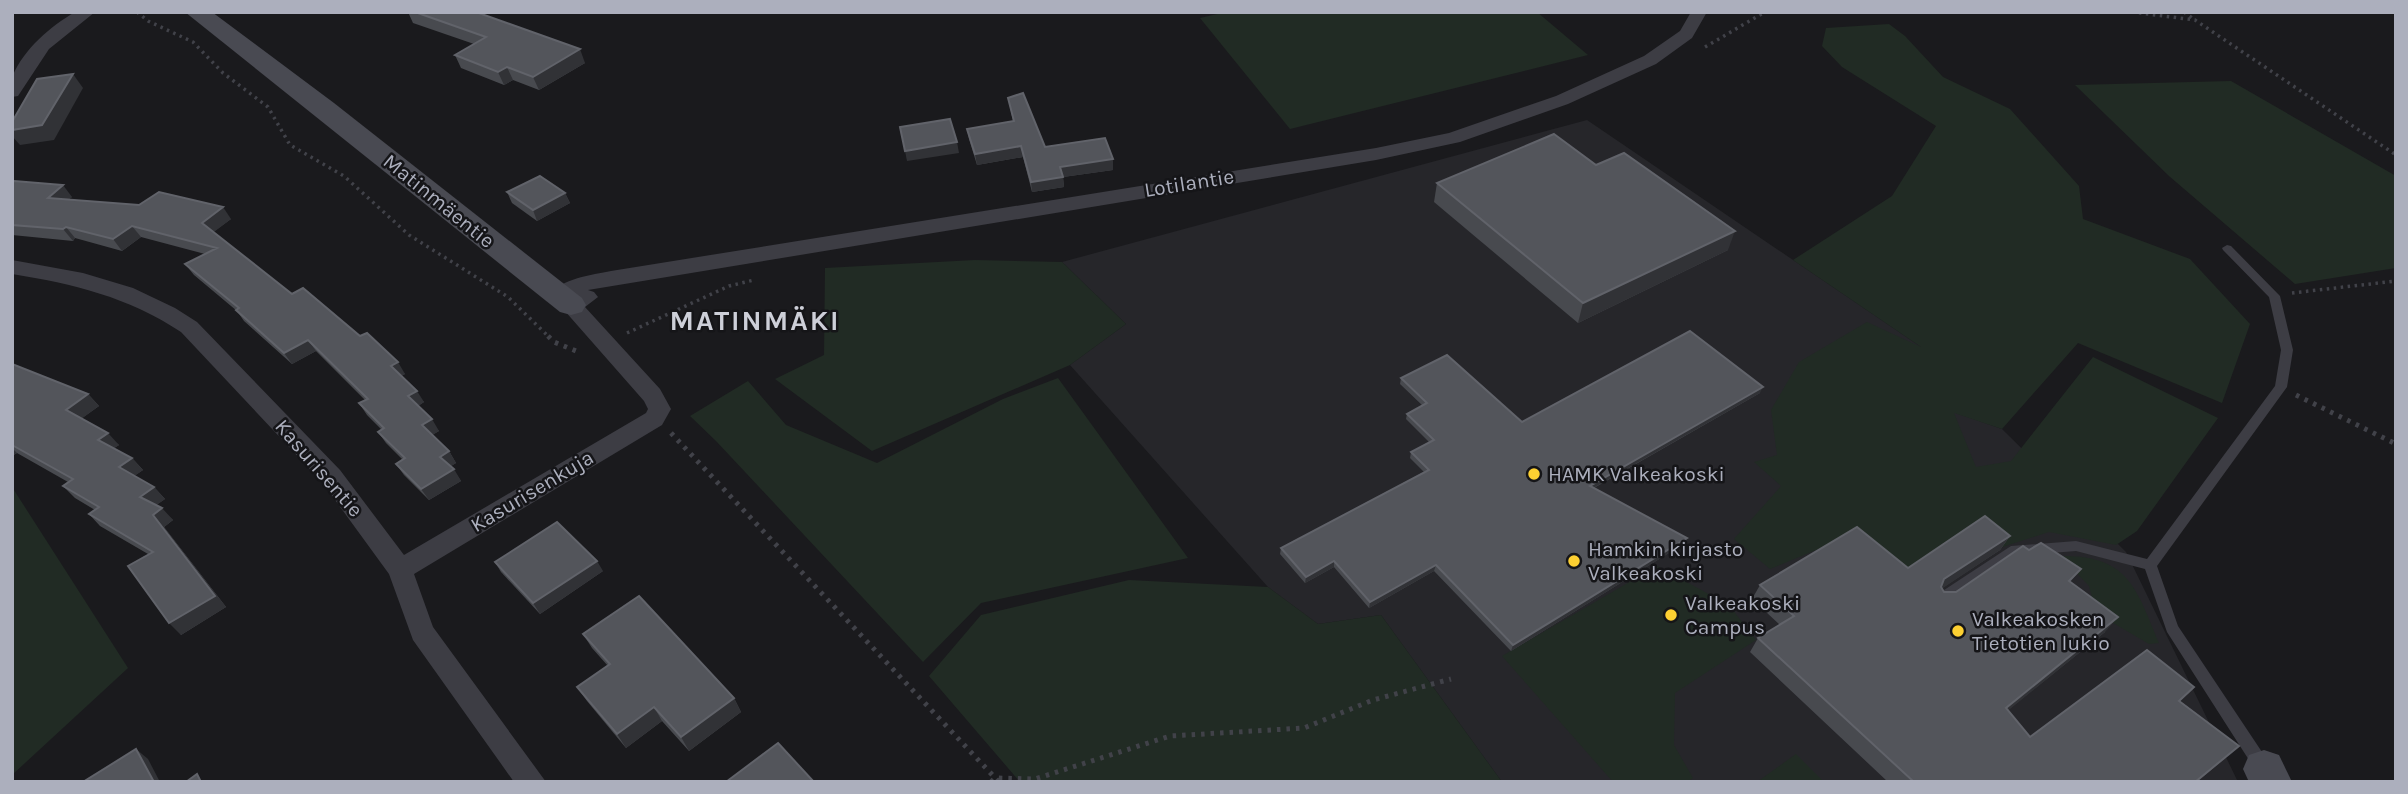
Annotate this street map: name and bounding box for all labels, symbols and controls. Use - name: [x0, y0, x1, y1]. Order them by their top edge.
- street label: Matinmäentie: [379, 149, 499, 253]
- street label: Lotilantie: [1142, 164, 1236, 202]
- district label: MATINMÄKI: [669, 304, 841, 337]
- street label: Kasurisentie: [270, 414, 368, 522]
- street label: Kasurisenkuja: [466, 445, 598, 537]
- place label: HAMK Valkeakoski: [1548, 462, 1725, 486]
- marker: HAMK Valkeakoski: [1526, 466, 1542, 482]
- place label: Hamkin kirjasto Valkeakoski: [1588, 537, 1743, 585]
- marker: Hamkin kirjasto Valkeakoski: [1566, 553, 1582, 569]
- place label: Valkeakoski Campus: [1685, 591, 1800, 639]
- marker: Valkeakoski Campus: [1663, 607, 1679, 623]
- place label: Valkeakosken Tietotien lukio: [1972, 607, 2110, 655]
- marker: Valkeakosken Tietotien lukio: [1950, 623, 1966, 639]

